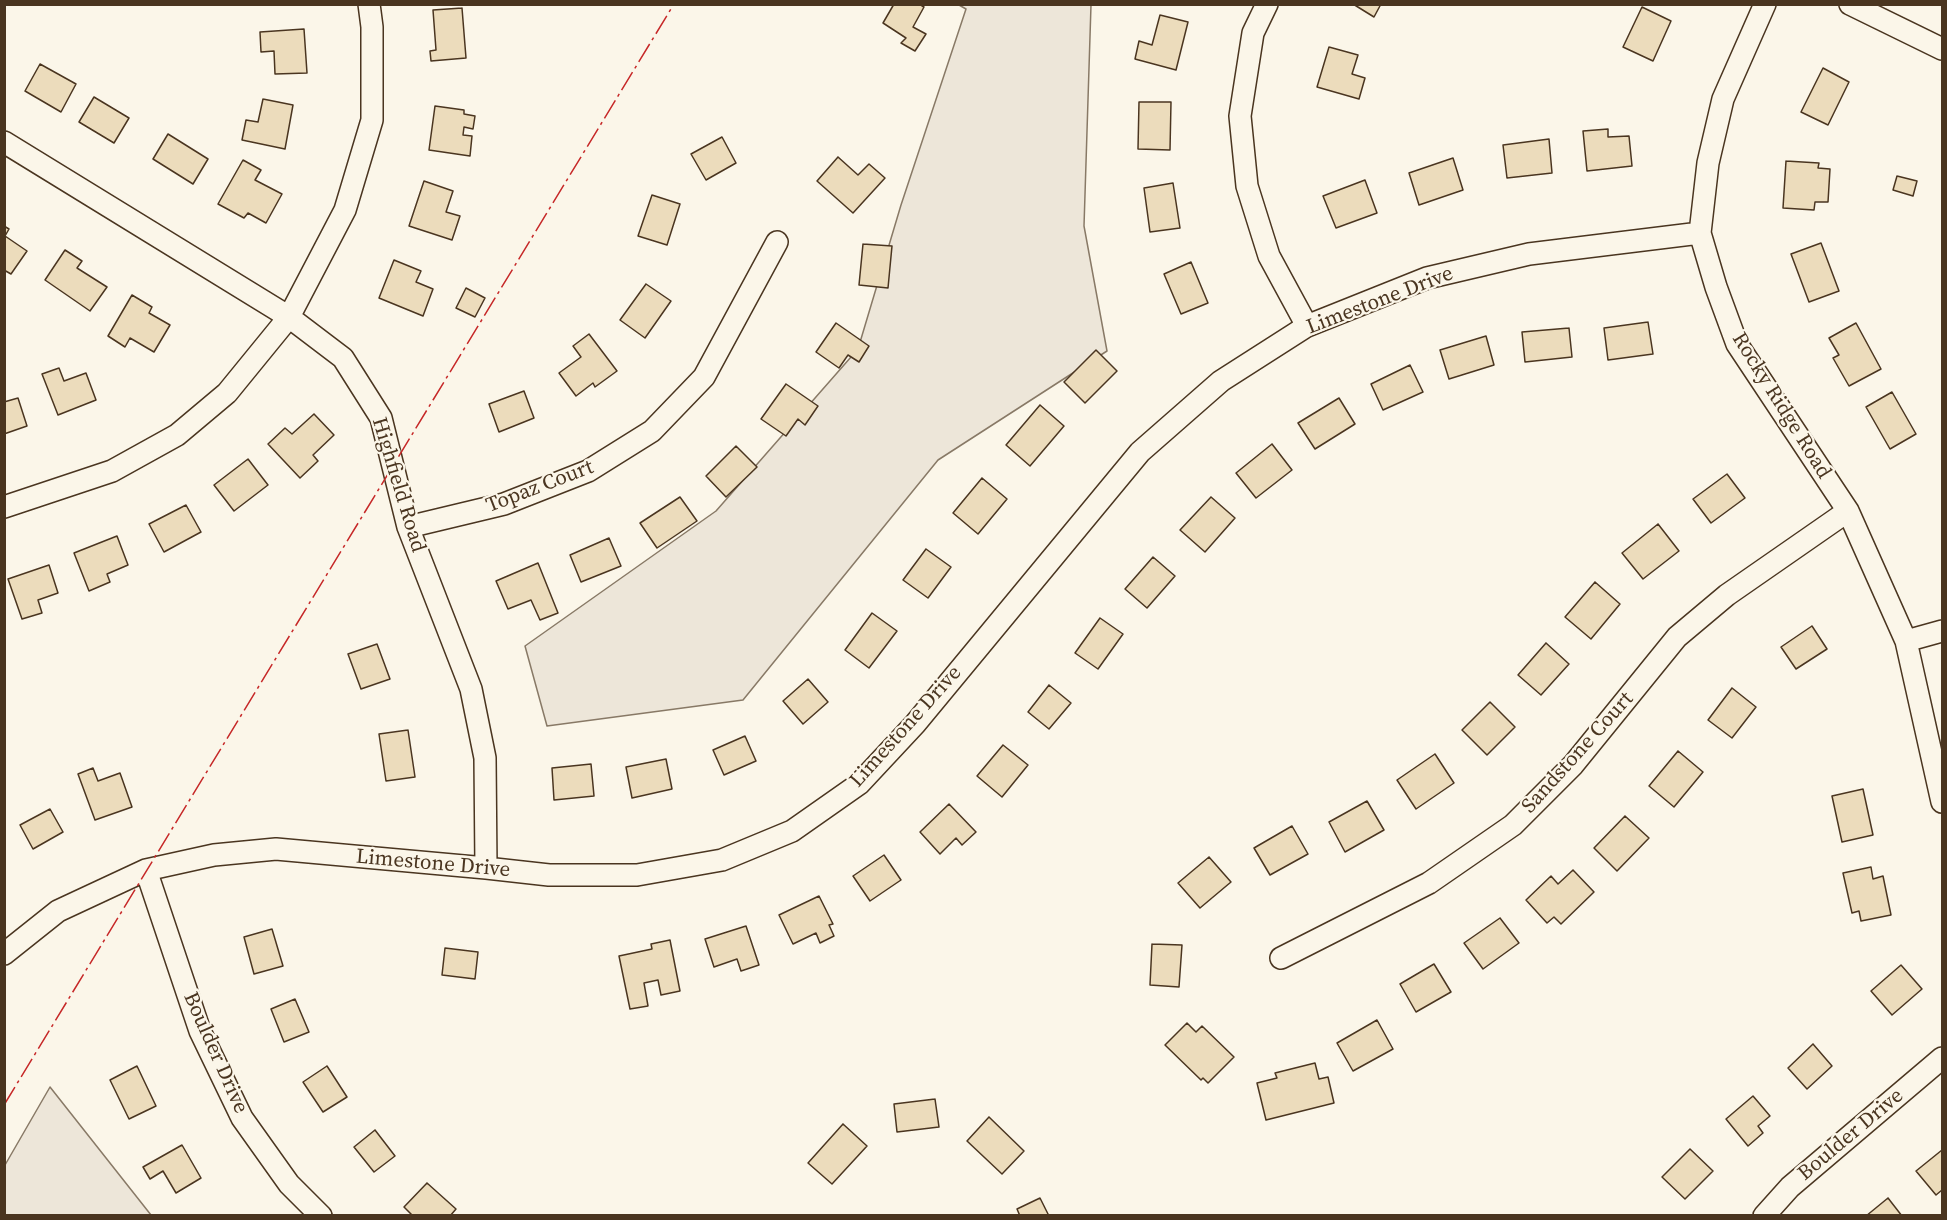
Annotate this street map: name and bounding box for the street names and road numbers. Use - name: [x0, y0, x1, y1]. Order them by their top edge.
- street label: Limestone Drive: [1303, 261, 1457, 341]
- street label: Rocky Ridge Road: [1726, 328, 1836, 484]
- street label: Highfield Road: [365, 414, 431, 556]
- street label: Topaz Court: [483, 455, 597, 519]
- street label: Limestone Drive: [845, 661, 967, 793]
- street label: Sandstone Court: [1517, 687, 1639, 819]
- street label: Limestone Drive: [355, 845, 511, 883]
- street label: Boulder Drive: [177, 988, 253, 1118]
- street label: Boulder Drive: [1793, 1084, 1909, 1186]

